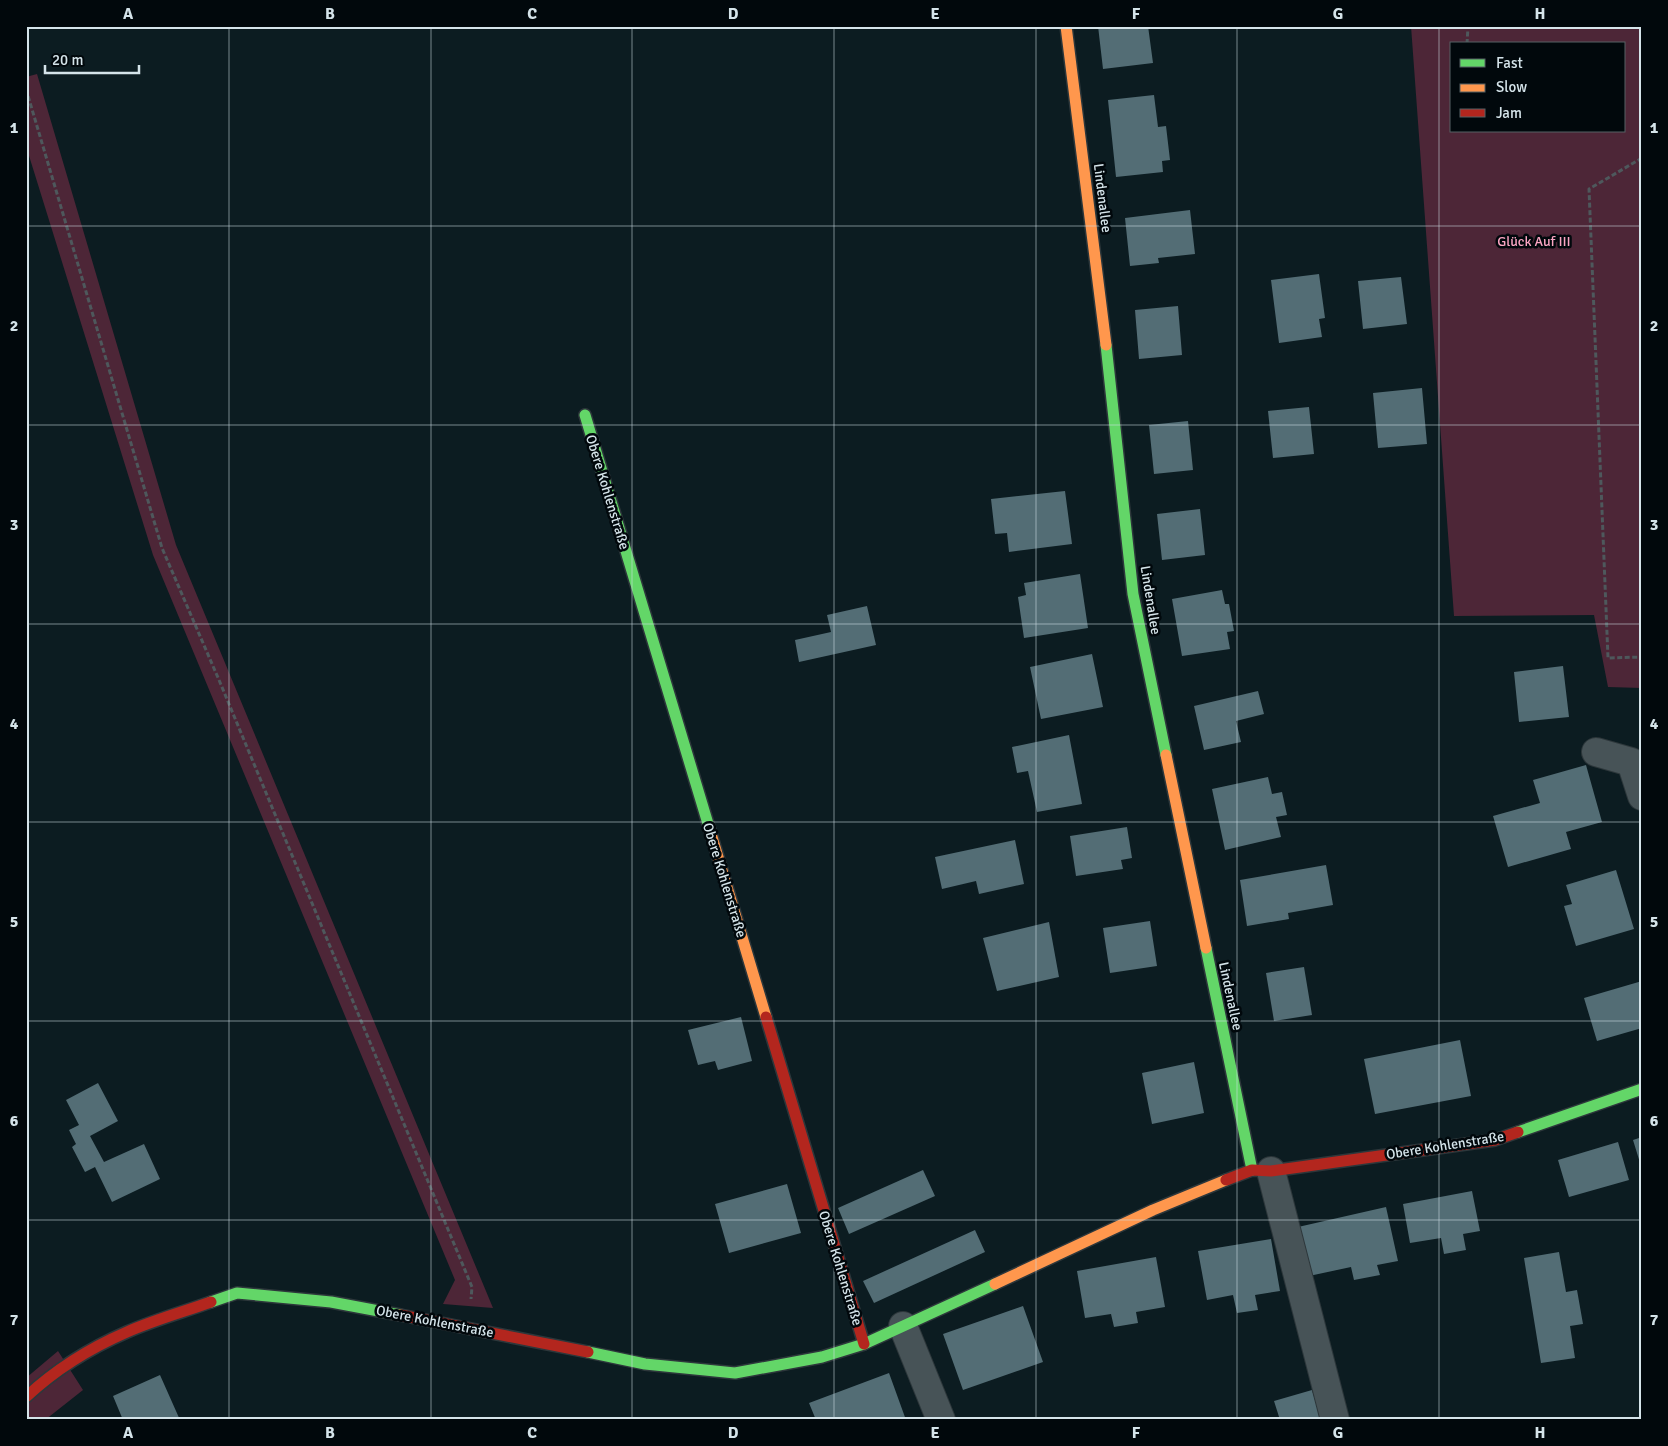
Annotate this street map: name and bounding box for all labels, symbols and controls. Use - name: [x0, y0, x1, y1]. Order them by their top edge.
- text: A: [123, 4, 134, 24]
- text: B: [325, 4, 335, 24]
- text: C: [527, 4, 537, 24]
- text: D: [728, 4, 739, 24]
- text: E: [930, 4, 940, 24]
- text: F: [1132, 4, 1141, 24]
- text: G: [1333, 4, 1343, 24]
- text: H: [1535, 4, 1545, 24]
- scale bar: [45, 42, 139, 74]
- legend: [1450, 42, 1626, 132]
- text: 20 m: [52, 51, 83, 69]
- text: Fast: [1496, 54, 1523, 72]
- text: Slow: [1496, 78, 1527, 96]
- text: Jam: [1496, 104, 1522, 122]
- text: 1: [10, 118, 19, 138]
- text: 1: [1650, 118, 1659, 138]
- street label: Lindenallee: [1090, 162, 1115, 234]
- park label: Glück Auf III: [1497, 233, 1571, 250]
- text: 2: [10, 316, 18, 336]
- text: 2: [1650, 316, 1658, 336]
- street label: Obere Kohlenstraße: [582, 433, 633, 552]
- text: 3: [10, 515, 18, 535]
- text: 3: [1650, 515, 1658, 535]
- street label: Lindenallee: [1137, 564, 1164, 636]
- text: 4: [10, 714, 19, 734]
- text: 4: [1650, 714, 1659, 734]
- street label: Obere Kohlenstraße: [699, 821, 750, 940]
- text: 5: [10, 912, 18, 932]
- text: 5: [1650, 912, 1658, 932]
- street label: Lindenallee: [1215, 960, 1246, 1032]
- text: 6: [10, 1111, 19, 1131]
- text: 6: [1650, 1111, 1659, 1131]
- street label: Obere Kohlenstraße: [1385, 1128, 1505, 1163]
- street label: Obere Kohlenstraße: [815, 1209, 866, 1328]
- street label: Obere Kohlenstraße: [375, 1302, 495, 1341]
- text: 7: [10, 1310, 19, 1330]
- text: 7: [1650, 1310, 1659, 1330]
- text: A: [123, 1423, 134, 1443]
- text: B: [325, 1423, 335, 1443]
- text: C: [527, 1423, 537, 1443]
- text: D: [728, 1423, 739, 1443]
- text: E: [930, 1423, 940, 1443]
- text: F: [1132, 1423, 1141, 1443]
- text: G: [1333, 1423, 1343, 1443]
- text: H: [1535, 1423, 1545, 1443]

